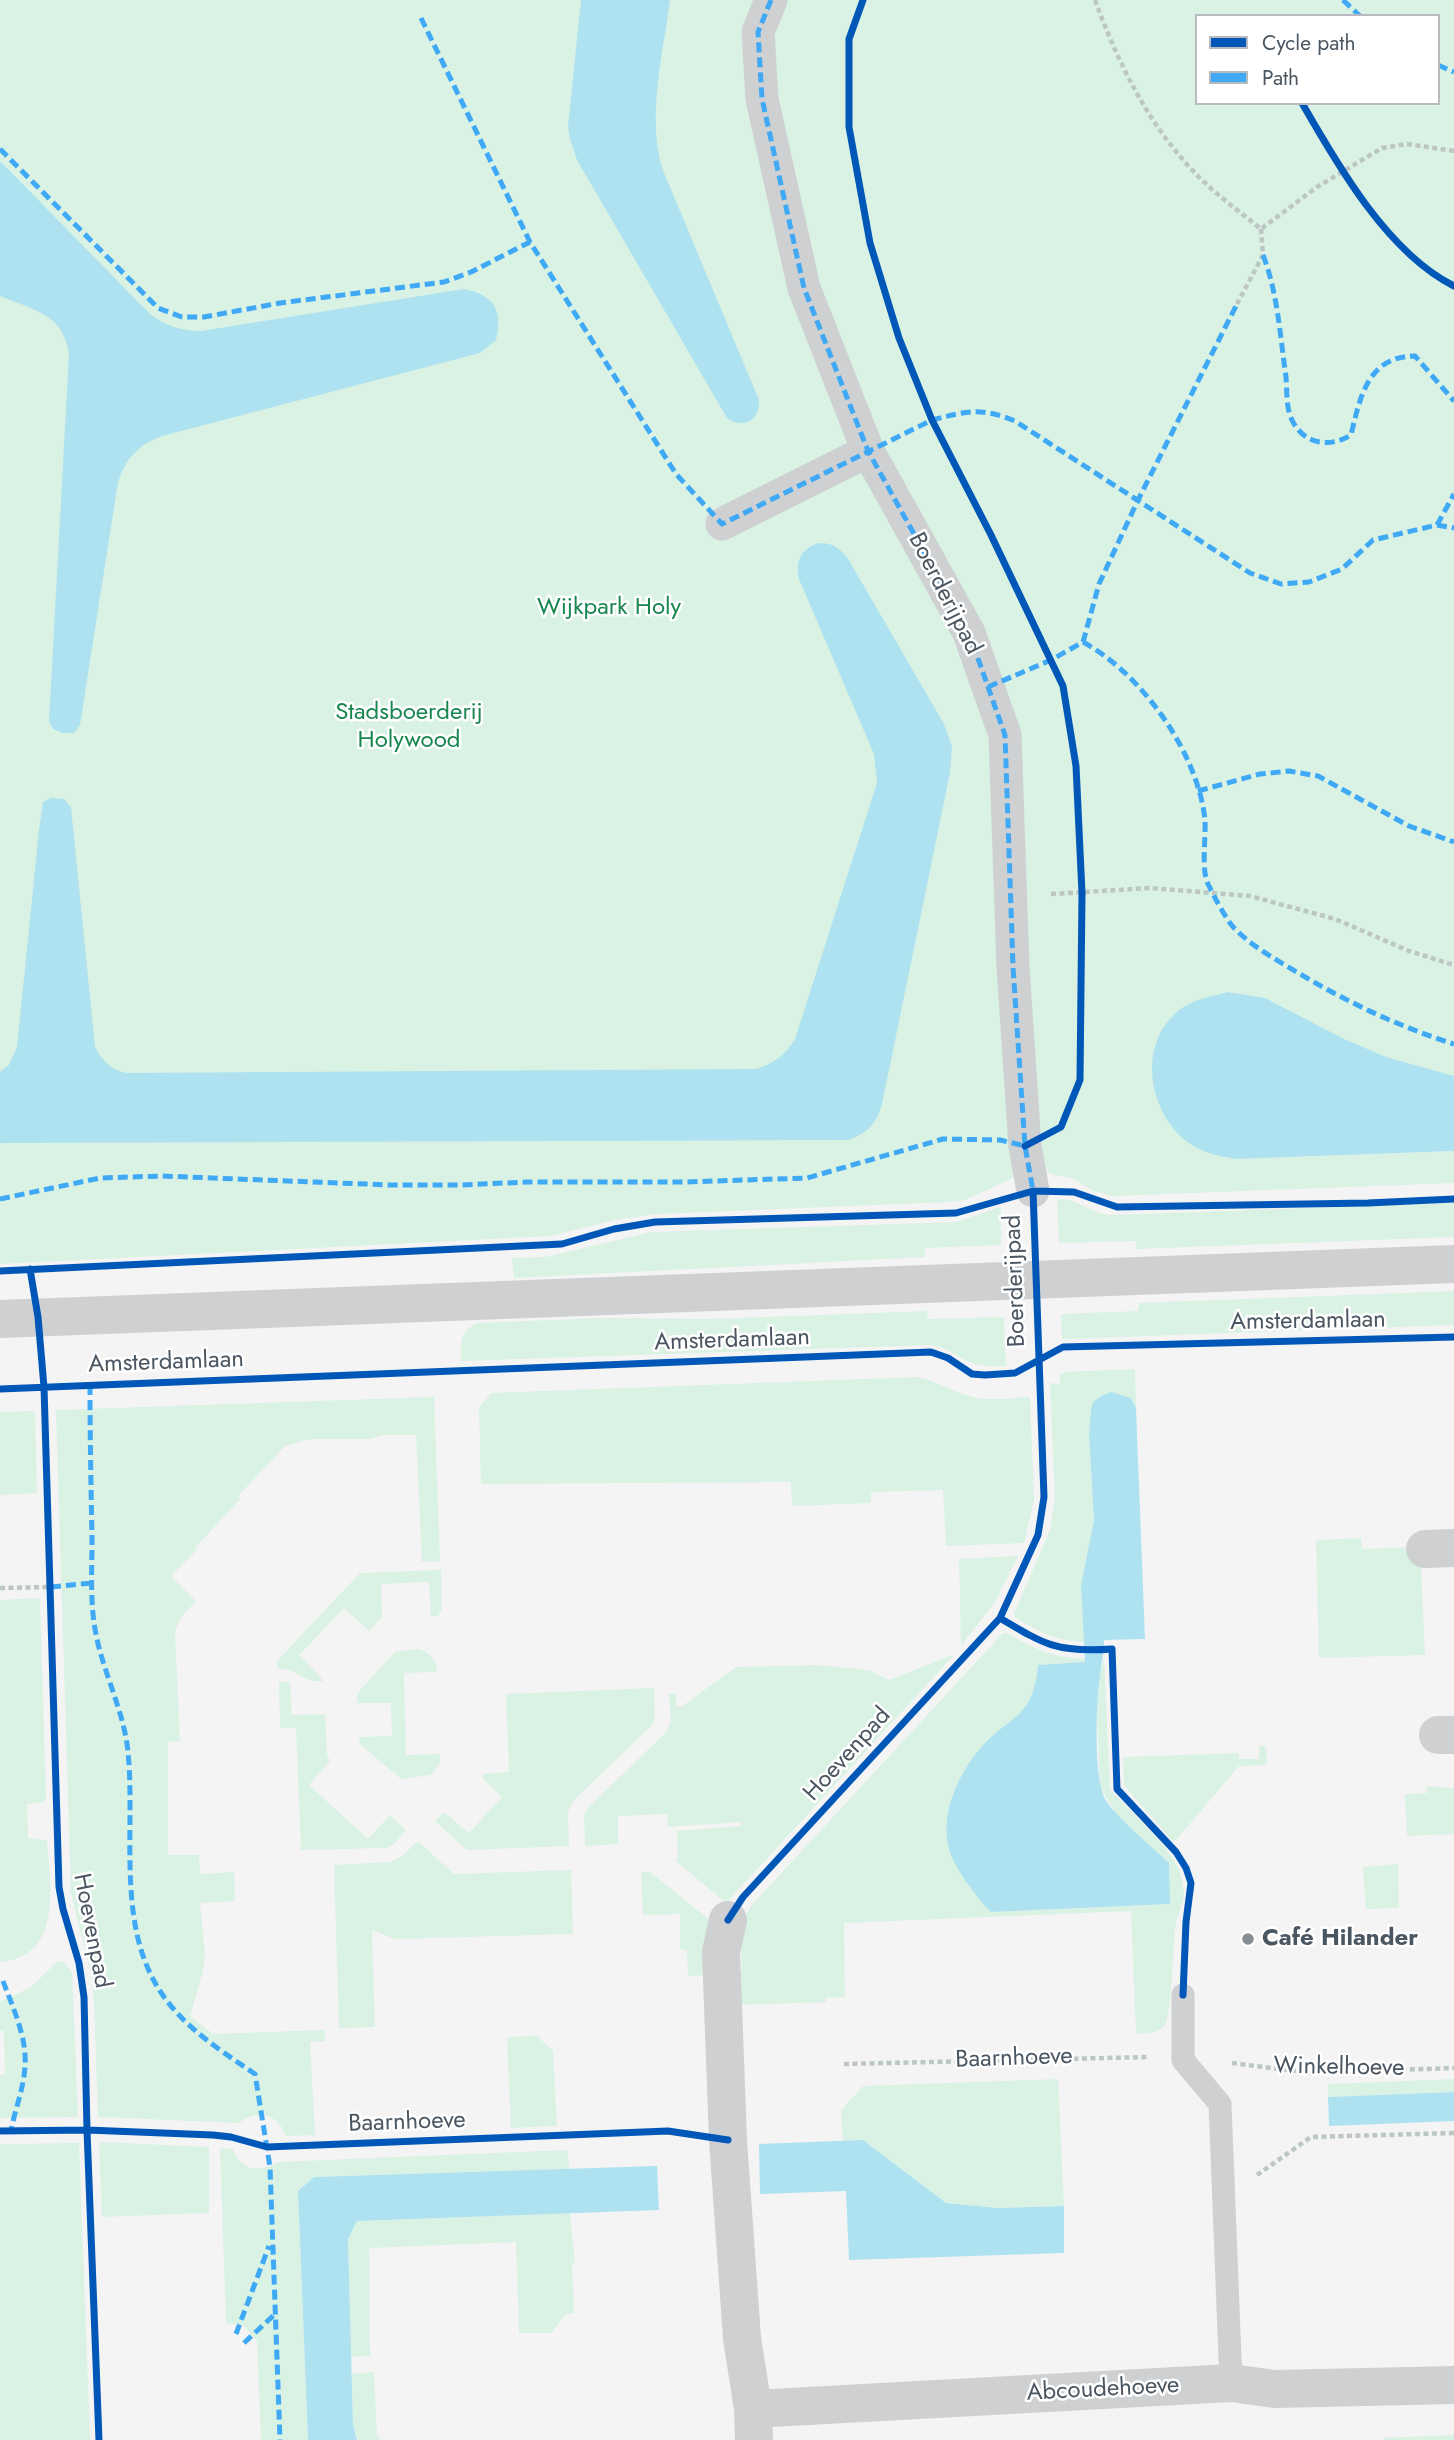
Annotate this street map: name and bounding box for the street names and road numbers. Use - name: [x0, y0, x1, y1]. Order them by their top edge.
- street label: Boerderijpad: [901, 528, 987, 660]
- street label: Boerderijpad: [999, 1214, 1033, 1348]
- street label: Amsterdamlaan: [1230, 1306, 1386, 1338]
- street label: Amsterdamlaan: [654, 1324, 810, 1358]
- street label: Amsterdamlaan: [88, 1346, 244, 1380]
- street label: Hoevenpad: [798, 1702, 898, 1808]
- street label: Hoevenpad: [66, 1871, 116, 1991]
- street label: Baarnhoeve: [955, 2043, 1073, 2075]
- street label: Winkelhoeve: [1273, 2052, 1405, 2084]
- street label: Baarnhoeve: [348, 2107, 466, 2139]
- street label: Abcoudehoeve: [1026, 2372, 1180, 2408]

